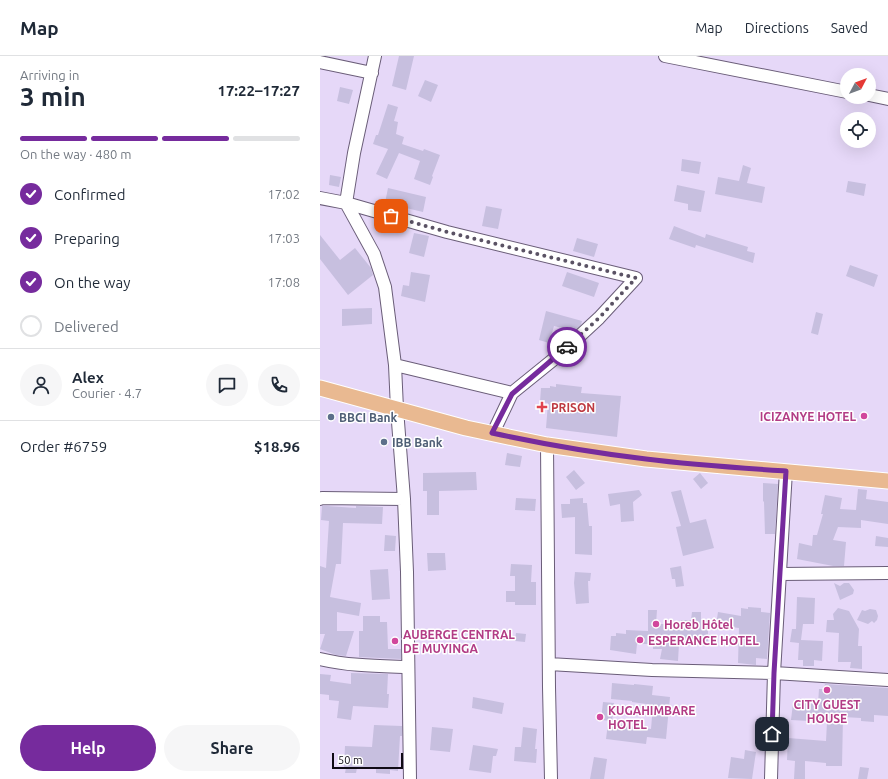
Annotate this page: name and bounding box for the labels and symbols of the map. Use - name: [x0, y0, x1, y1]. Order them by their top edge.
- north arrow: [840, 68, 876, 104]
- pin: [374, 199, 408, 233]
- courier: [547, 327, 587, 367]
- marker: PRISON: [536, 401, 548, 413]
- place label: PRISON: [551, 401, 595, 414]
- place label: ICIZANYE HOTEL: [760, 410, 856, 423]
- place label: BBCI Bank: [339, 411, 398, 424]
- marker: ICIZANYE HOTEL: [859, 411, 869, 421]
- marker: BBCI Bank: [326, 412, 336, 422]
- place label: IBB Bank: [392, 436, 443, 449]
- marker: IBB Bank: [379, 437, 389, 447]
- place label: Horeb Hôtel: [664, 618, 734, 631]
- marker: Horeb Hôtel: [651, 619, 661, 629]
- place label: AUBERGE CENTRAL DE MUYINGA: [403, 628, 515, 655]
- place label: ESPERANCE HOTEL: [648, 634, 759, 647]
- marker: ESPERANCE HOTEL: [635, 635, 645, 645]
- marker: AUBERGE CENTRAL DE MUYINGA: [390, 636, 400, 646]
- marker: CITY GUEST HOUSE: [822, 685, 832, 695]
- place label: CITY GUEST HOUSE: [793, 698, 861, 725]
- place label: KUGAHIMBARE HOTEL: [608, 704, 695, 731]
- marker: KUGAHIMBARE HOTEL: [595, 712, 605, 722]
- pin: [755, 717, 789, 751]
- scale bar: [332, 751, 403, 770]

